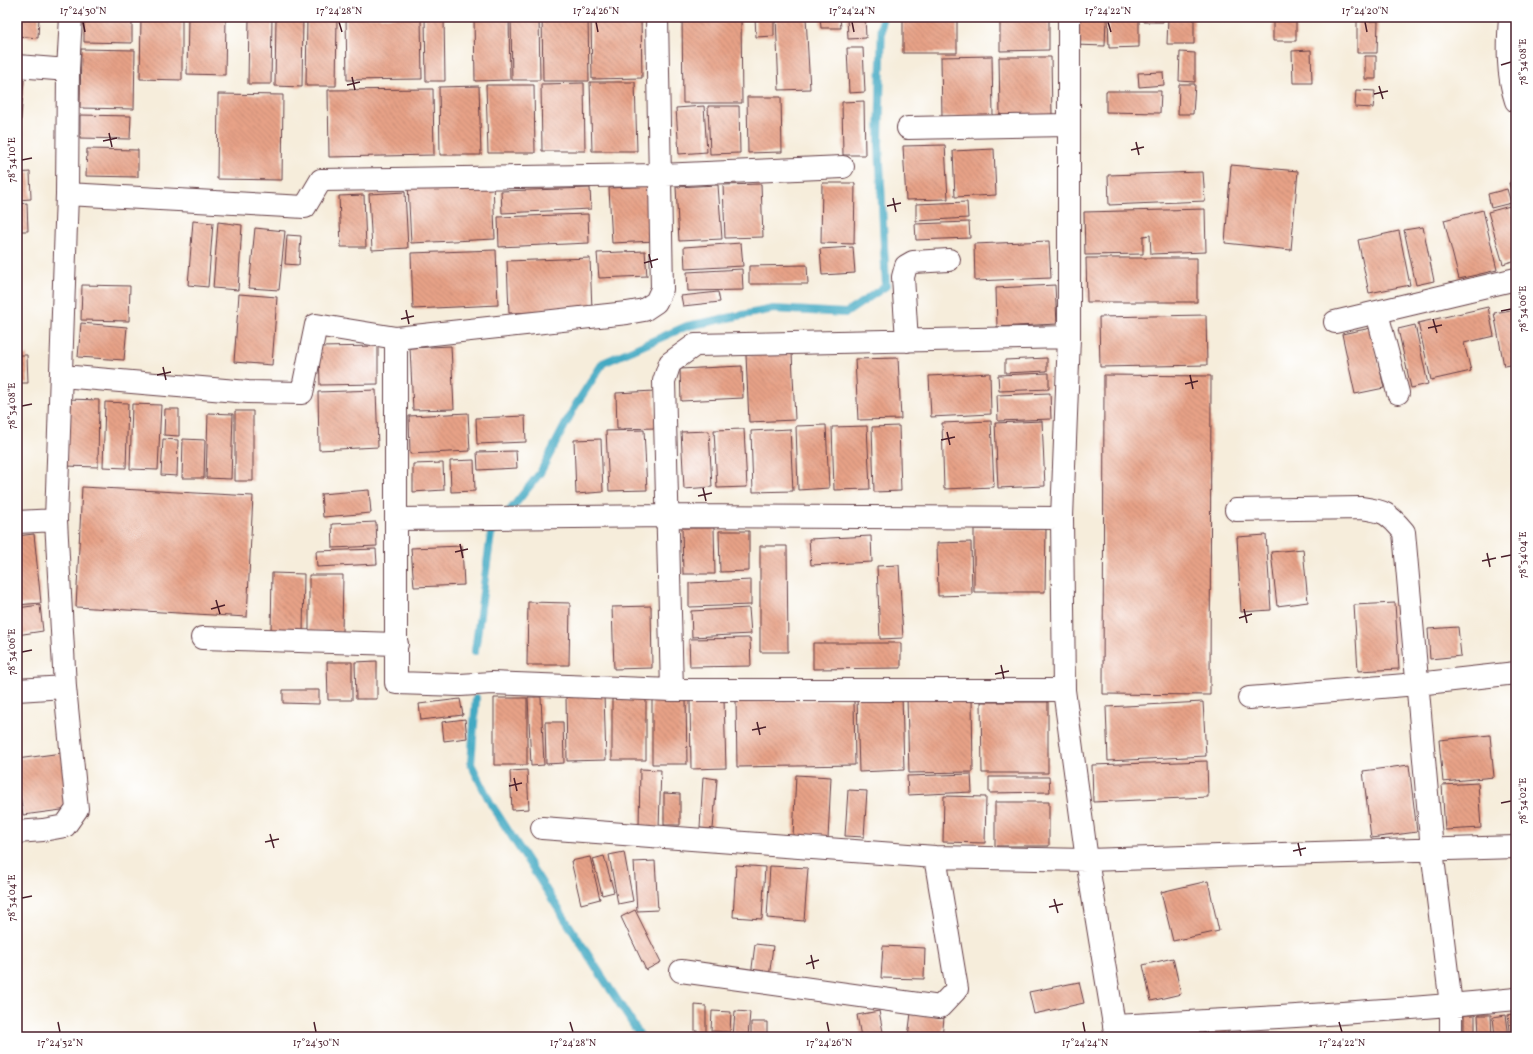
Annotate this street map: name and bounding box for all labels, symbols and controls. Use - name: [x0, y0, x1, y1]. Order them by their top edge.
- text: 17°24'30"N: [60, 4, 107, 18]
- text: 17°24'28"N: [316, 4, 363, 18]
- text: 17°24'26"N: [573, 4, 620, 18]
- text: 17°24'24"N: [829, 4, 876, 18]
- text: 17°24'22"N: [1085, 4, 1132, 18]
- text: 17°24'20"N: [1342, 4, 1389, 18]
- text: 78°34'08"E: [1516, 39, 1530, 85]
- text: 78°34'10"E: [5, 137, 19, 183]
- text: 78°34'06"E: [1516, 286, 1530, 332]
- text: 78°34'08"E: [5, 383, 19, 429]
- text: 78°34'04"E: [1516, 532, 1530, 578]
- text: 78°34'06"E: [5, 629, 19, 675]
- text: 78°34'02"E: [1516, 778, 1530, 824]
- text: 78°34'04"E: [5, 875, 19, 921]
- text: 17°24'32"N: [37, 1036, 84, 1050]
- text: 17°24'30"N: [293, 1036, 340, 1050]
- text: 17°24'28"N: [550, 1036, 597, 1050]
- text: 17°24'26"N: [806, 1036, 853, 1050]
- text: 17°24'24"N: [1062, 1036, 1109, 1050]
- text: 17°24'22"N: [1319, 1036, 1366, 1050]

